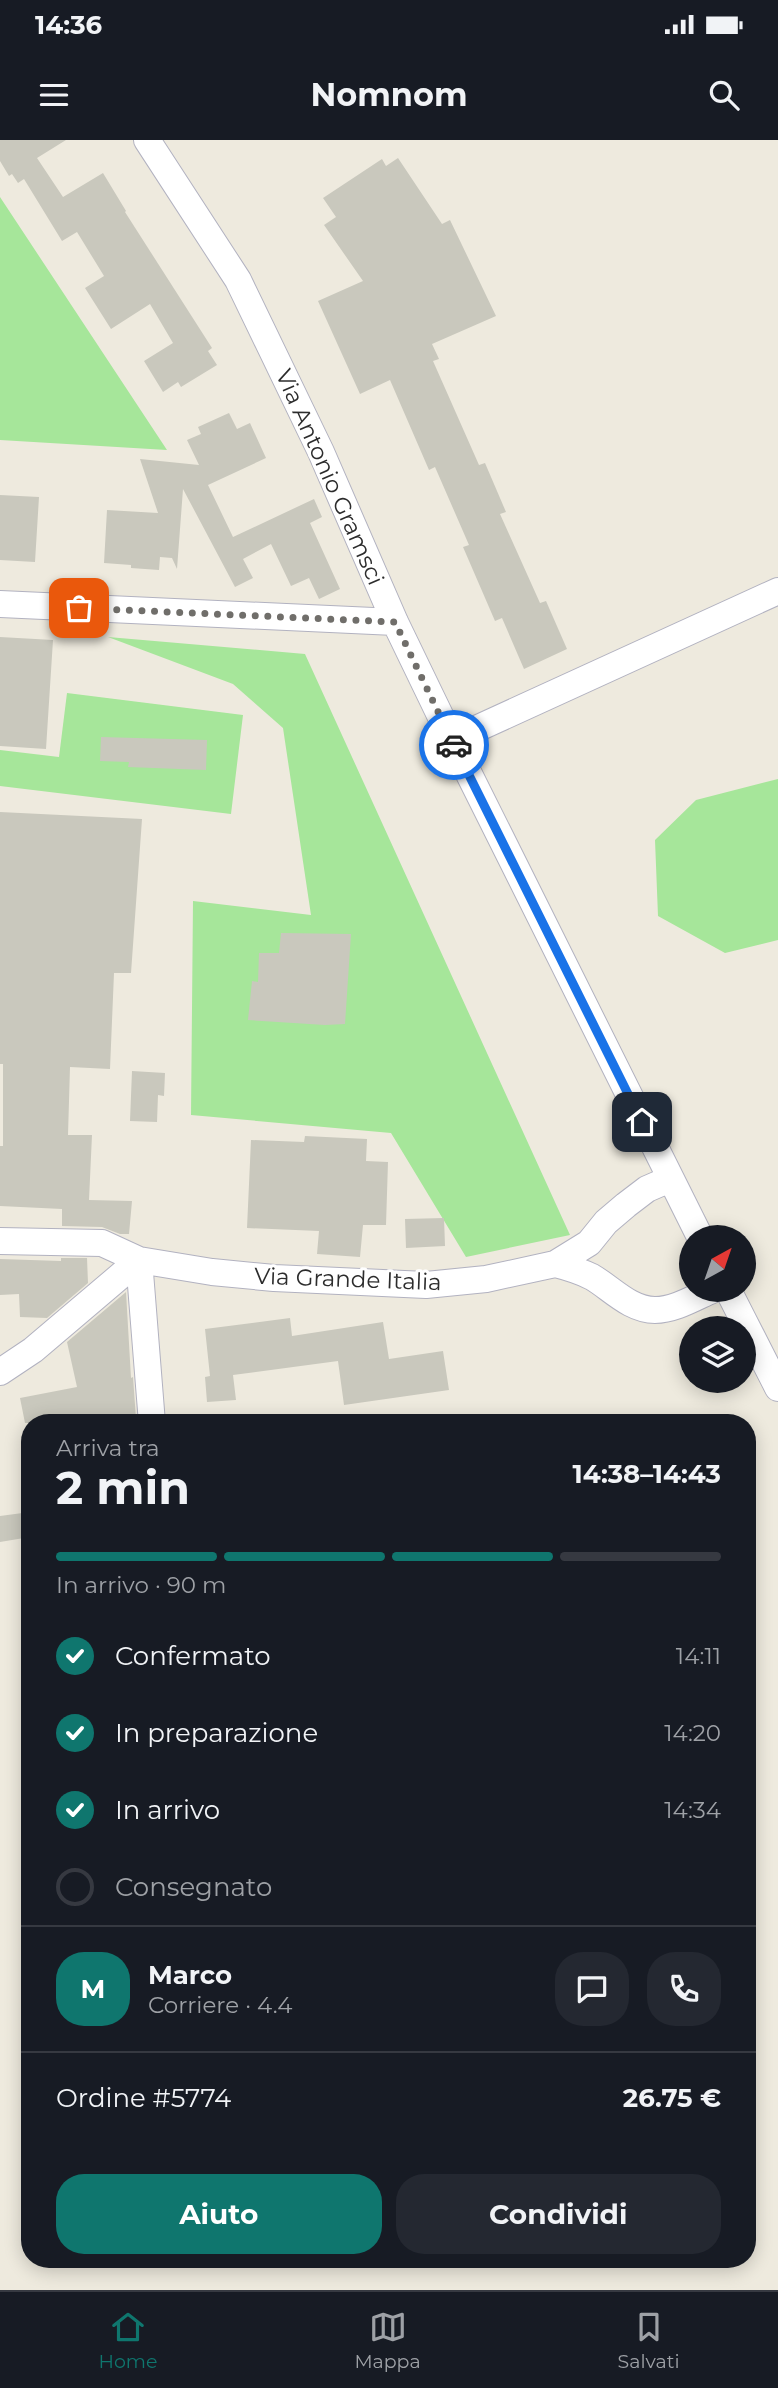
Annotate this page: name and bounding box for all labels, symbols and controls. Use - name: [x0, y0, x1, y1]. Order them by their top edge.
- text: 14:36: [35, 9, 102, 41]
- text: Nomnom: [310, 75, 468, 114]
- icon: menu: [35, 76, 73, 114]
- icon: search: [705, 76, 743, 114]
- street label: Via Antonio Gramsci: [270, 365, 390, 589]
- pin: [49, 578, 109, 638]
- icon: bag: [60, 589, 98, 627]
- courier: [419, 710, 489, 780]
- icon: car: [435, 726, 473, 764]
- pin: [612, 1092, 672, 1152]
- icon: home: [623, 1103, 661, 1141]
- north arrow: [679, 1225, 756, 1302]
- map controls: [679, 1225, 756, 1393]
- street label: Via Grande Italia: [254, 1262, 442, 1296]
- button: layers: [679, 1316, 756, 1393]
- text: Arriva tra: [56, 1434, 160, 1462]
- text: 14:38–14:43: [573, 1458, 721, 1490]
- text: 2 min: [56, 1459, 190, 1516]
- text: In arrivo · 90 m: [56, 1571, 226, 1599]
- icon: check: [56, 1637, 94, 1675]
- text: Confermato: [115, 1640, 271, 1672]
- text: 14:11: [676, 1642, 721, 1670]
- icon: check: [56, 1714, 94, 1752]
- text: In preparazione: [115, 1717, 318, 1749]
- text: 14:20: [664, 1719, 721, 1747]
- icon: check: [56, 1791, 94, 1829]
- text: In arrivo: [115, 1794, 220, 1826]
- text: 14:34: [664, 1796, 721, 1824]
- text: Consegnato: [115, 1871, 272, 1903]
- button: chat: [555, 1952, 629, 2026]
- button: phone: [647, 1952, 721, 2026]
- text: Marco: [148, 1959, 232, 1991]
- text: M: [81, 1973, 105, 2005]
- text: Corriere · 4.4: [148, 1991, 293, 2019]
- text: Ordine #5774: [56, 2082, 231, 2114]
- text: 26.75 €: [623, 2082, 721, 2114]
- button: Aiuto: [56, 2174, 382, 2254]
- button: Condividi: [396, 2174, 721, 2254]
- tab: Home: [98, 2308, 157, 2373]
- tab: Mappa: [354, 2308, 421, 2373]
- tab: Salvati: [618, 2308, 680, 2373]

